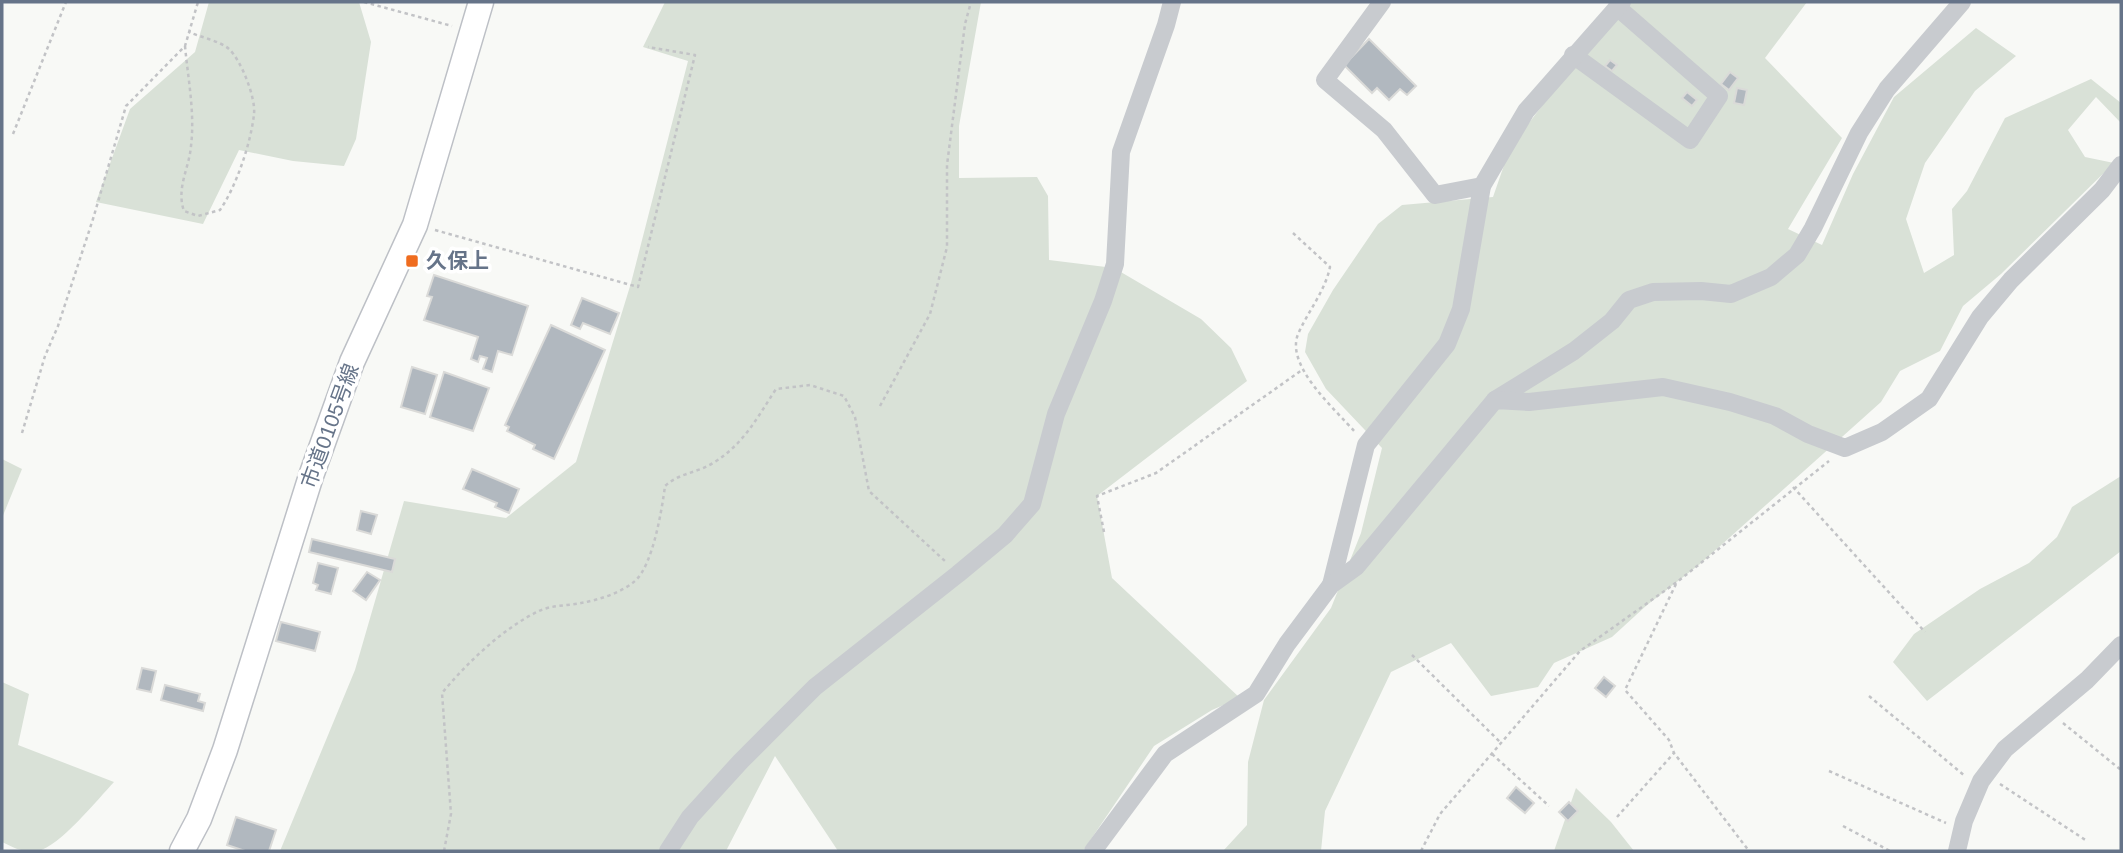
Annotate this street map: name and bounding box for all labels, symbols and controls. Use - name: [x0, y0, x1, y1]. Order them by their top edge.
- place label: 久保上: [426, 249, 489, 272]
- marker: 久保上: [404, 253, 420, 269]
- street label: 市道0105号線: [296, 360, 363, 491]

